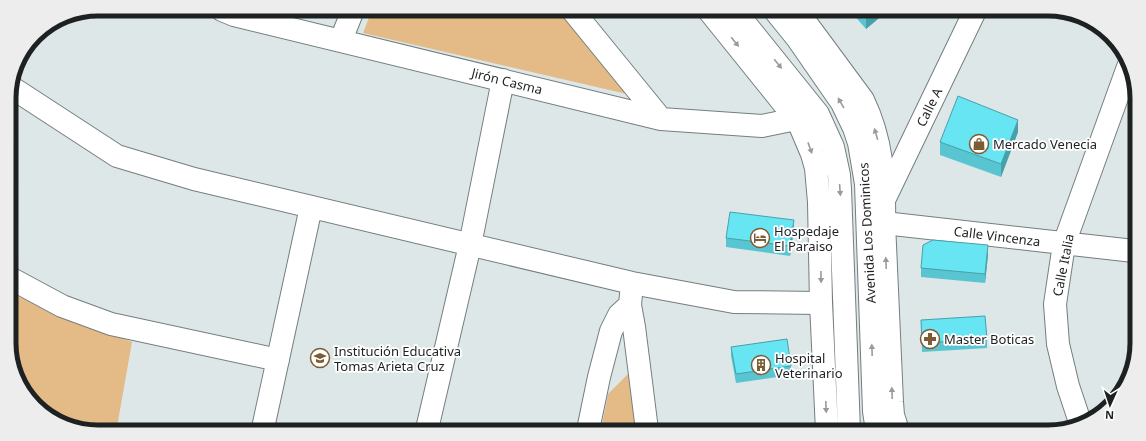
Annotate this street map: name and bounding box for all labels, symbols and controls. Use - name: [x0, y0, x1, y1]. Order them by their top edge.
- one-way arrow: [730, 37, 739, 48]
- one-way arrow: [774, 59, 783, 69]
- street label: Jirón Casma: [468, 63, 544, 99]
- street label: Calle A: [912, 84, 946, 129]
- one-way arrow: [838, 97, 845, 108]
- one-way arrow: [873, 128, 879, 140]
- shop icon: Mercado Venecia: [968, 133, 990, 155]
- place label: Mercado Venecia: [993, 135, 1097, 153]
- one-way arrow: [807, 142, 813, 154]
- street label: Avenida Los Dominicos: [854, 162, 880, 304]
- one-way arrow: [837, 184, 844, 196]
- place label: Hospedaje El Paraiso: [774, 222, 839, 255]
- street label: Calle Vincenza: [953, 222, 1041, 250]
- hotel icon: Hospedaje El Paraiso: [749, 227, 771, 249]
- street label: Calle Italia: [1048, 232, 1078, 298]
- one-way arrow: [883, 257, 890, 269]
- one-way arrow: [818, 271, 824, 284]
- pharmacy icon: Master Boticas: [919, 328, 941, 350]
- place label: Master Boticas: [944, 330, 1034, 348]
- place label: Institución Educativa Tomas Arieta Cruz: [334, 342, 461, 375]
- one-way arrow: [869, 343, 875, 356]
- school or university icon: Institución Educativa Tomas Arieta Cruz: [309, 347, 331, 369]
- place label: Hospital Veterinario: [775, 349, 843, 382]
- building icon: Hospital Veterinario: [750, 354, 772, 376]
- north arrow: [1090, 385, 1130, 425]
- one-way arrow: [888, 387, 895, 399]
- one-way arrow: [822, 401, 829, 413]
- text: N: [1105, 408, 1114, 423]

